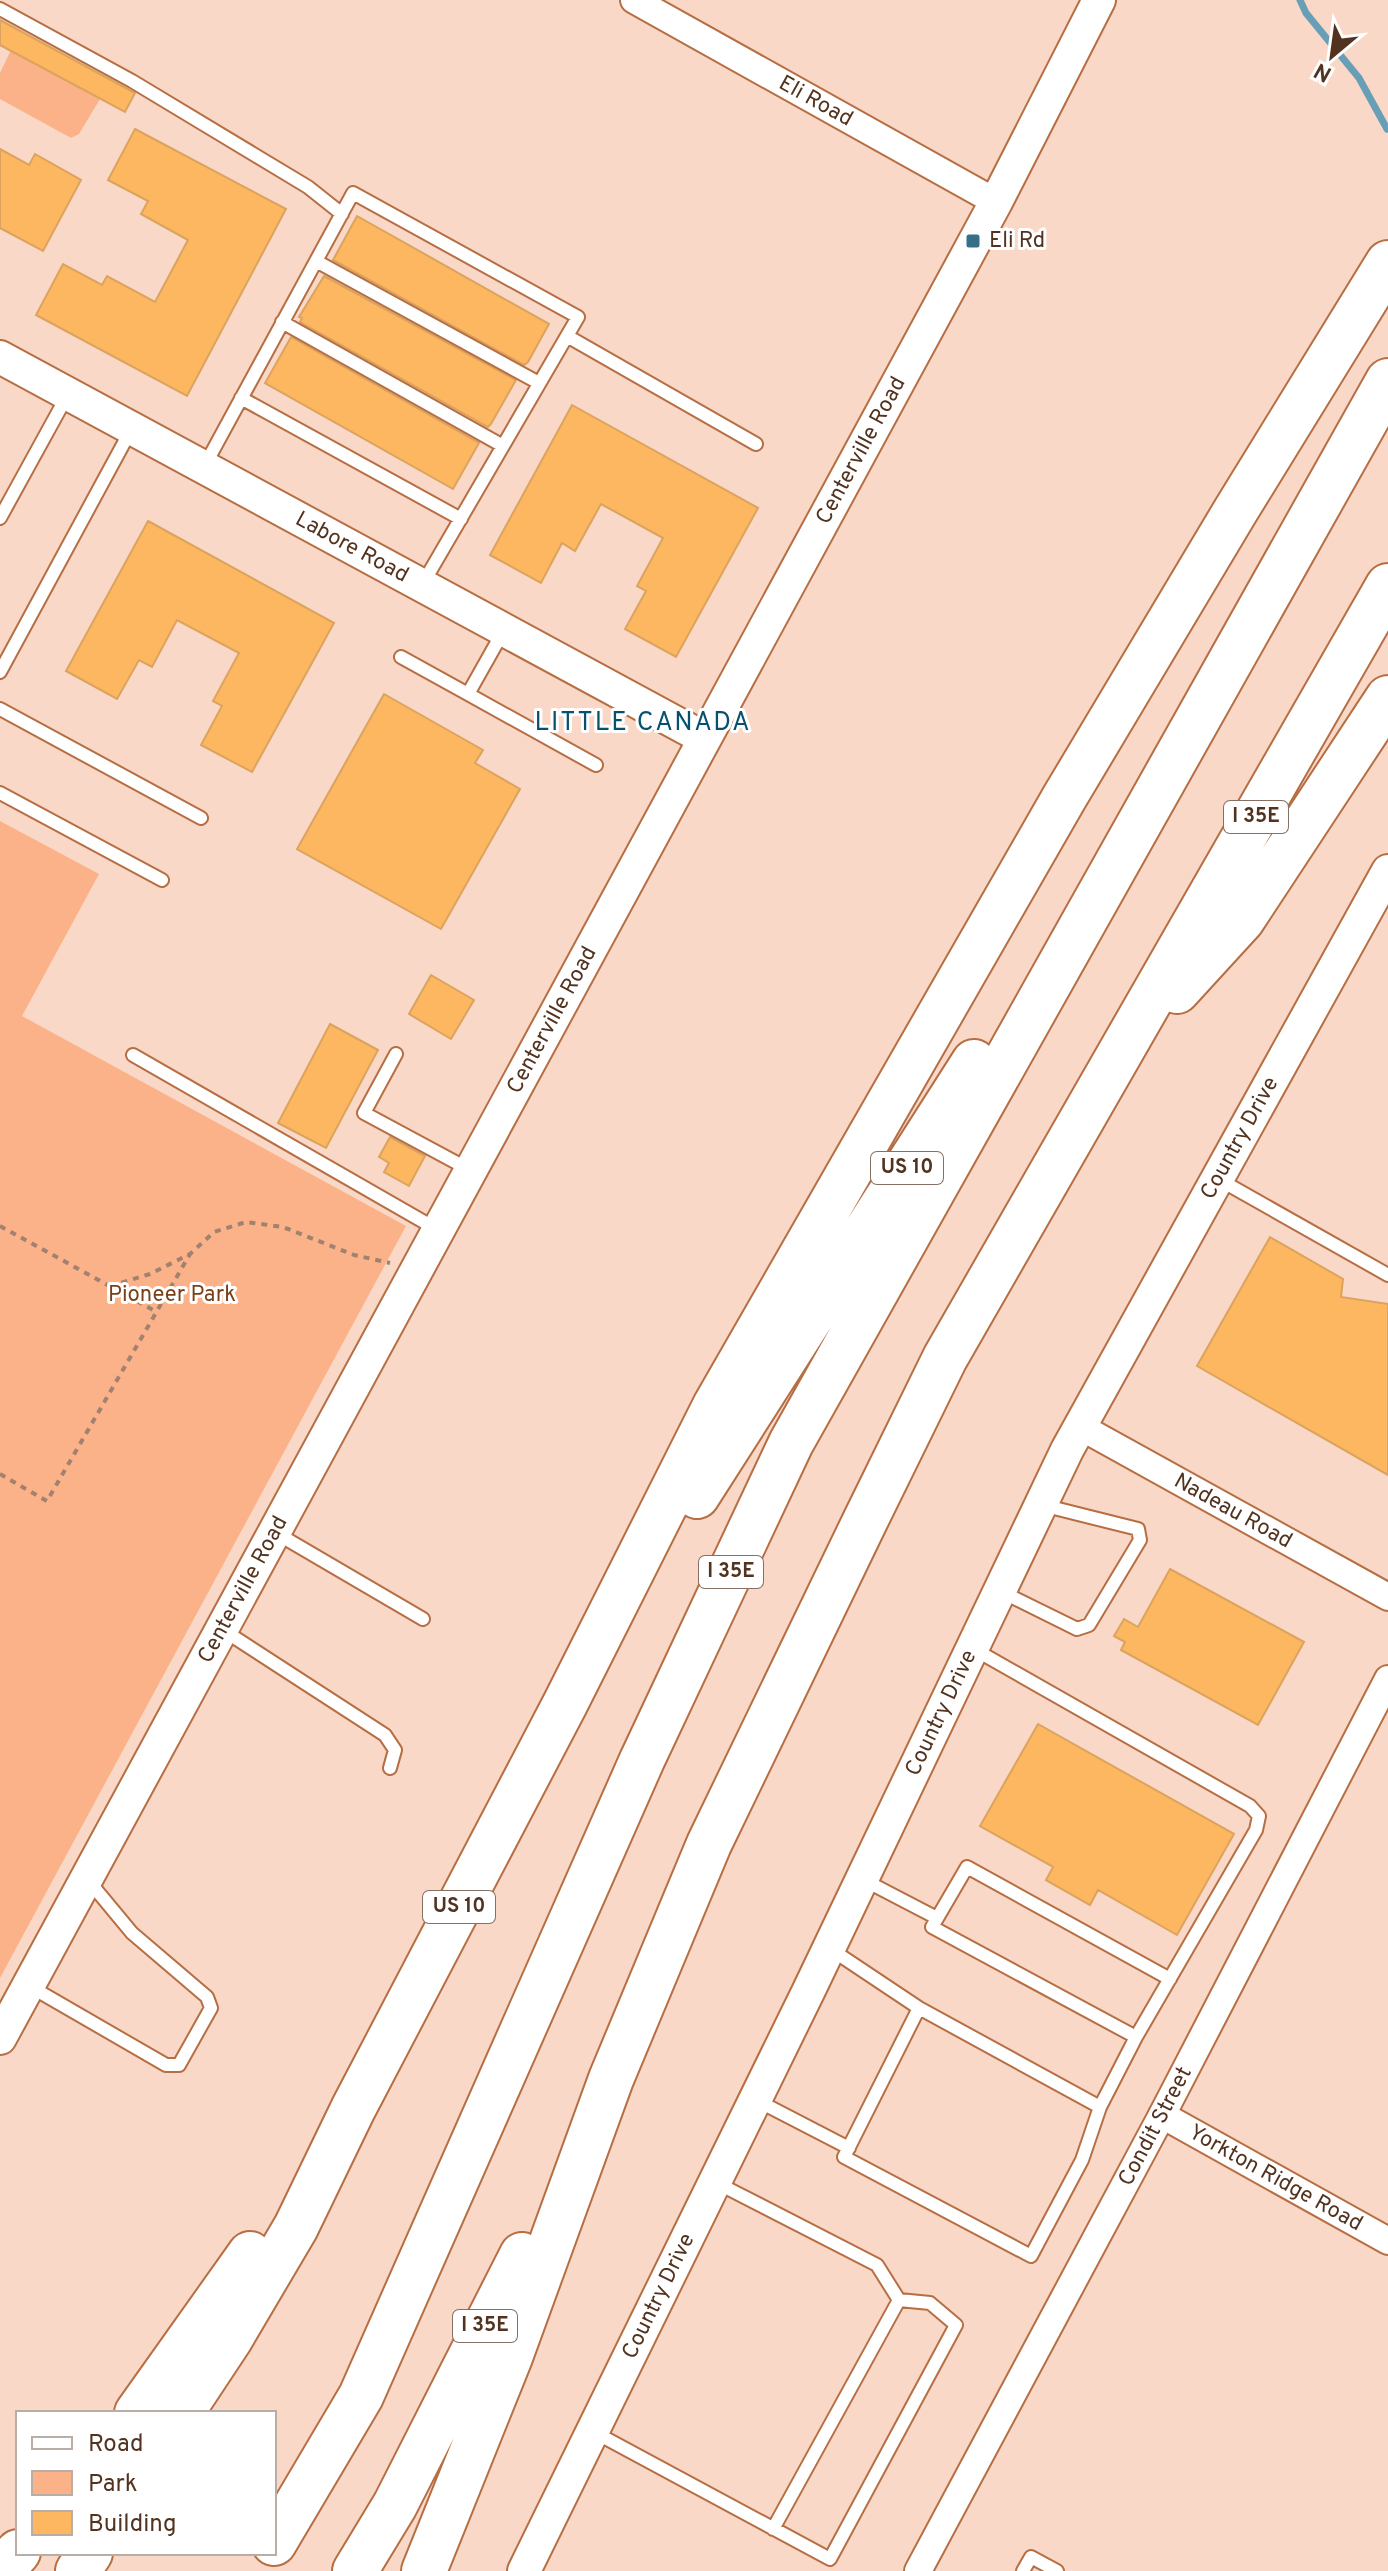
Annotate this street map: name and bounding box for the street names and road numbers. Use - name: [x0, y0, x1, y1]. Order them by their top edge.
- street label: Eli Road: [774, 70, 857, 133]
- street label: Centerville Road: [810, 372, 912, 529]
- street label: Labore Road: [290, 506, 413, 589]
- road number: I 35E: [1224, 801, 1288, 833]
- street label: Centerville Road: [501, 942, 603, 1099]
- street label: Country Drive: [1195, 1072, 1285, 1204]
- road number: US 10: [871, 1152, 943, 1184]
- street label: Nadeau Road: [1169, 1468, 1297, 1555]
- street label: Centerville Road: [192, 1511, 294, 1668]
- road number: I 35E: [699, 1556, 763, 1588]
- street label: Country Drive: [900, 1646, 983, 1780]
- road number: US 10: [423, 1891, 495, 1923]
- street label: Condit Street: [1113, 2062, 1198, 2191]
- street label: Yorkton Ridge Road: [1184, 2119, 1367, 2238]
- street label: Country Drive: [617, 2229, 701, 2363]
- road number: I 35E: [453, 2310, 517, 2342]

